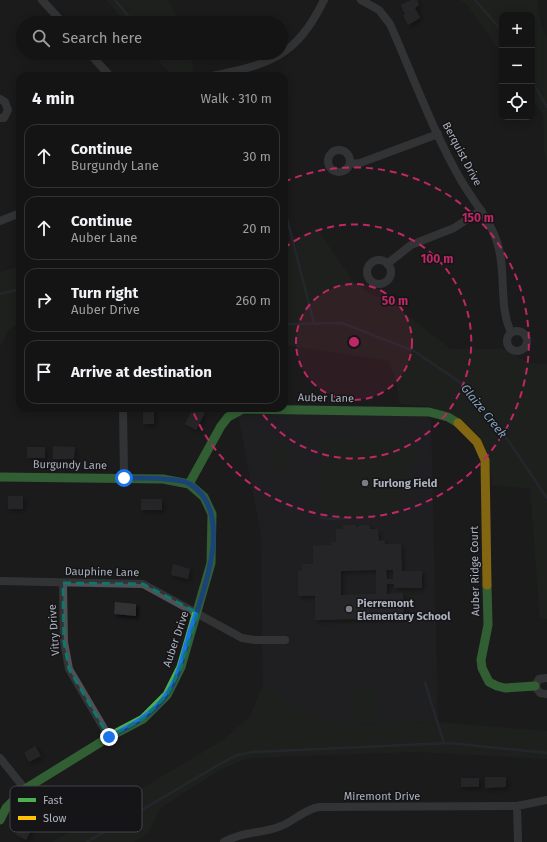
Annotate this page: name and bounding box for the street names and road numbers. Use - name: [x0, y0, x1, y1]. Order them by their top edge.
- street label: Berquist Drive: [440, 120, 484, 188]
- street label: Auber Lane: [298, 391, 354, 405]
- street label: Burgundy Lane: [33, 458, 107, 472]
- street label: Auber Ridge Court: [468, 526, 482, 616]
- street label: Dauphine Lane: [65, 565, 139, 579]
- street label: Vitry Drive: [46, 604, 62, 656]
- street label: Auber Drive: [160, 609, 192, 669]
- street label: Miremont Drive: [344, 790, 420, 803]

